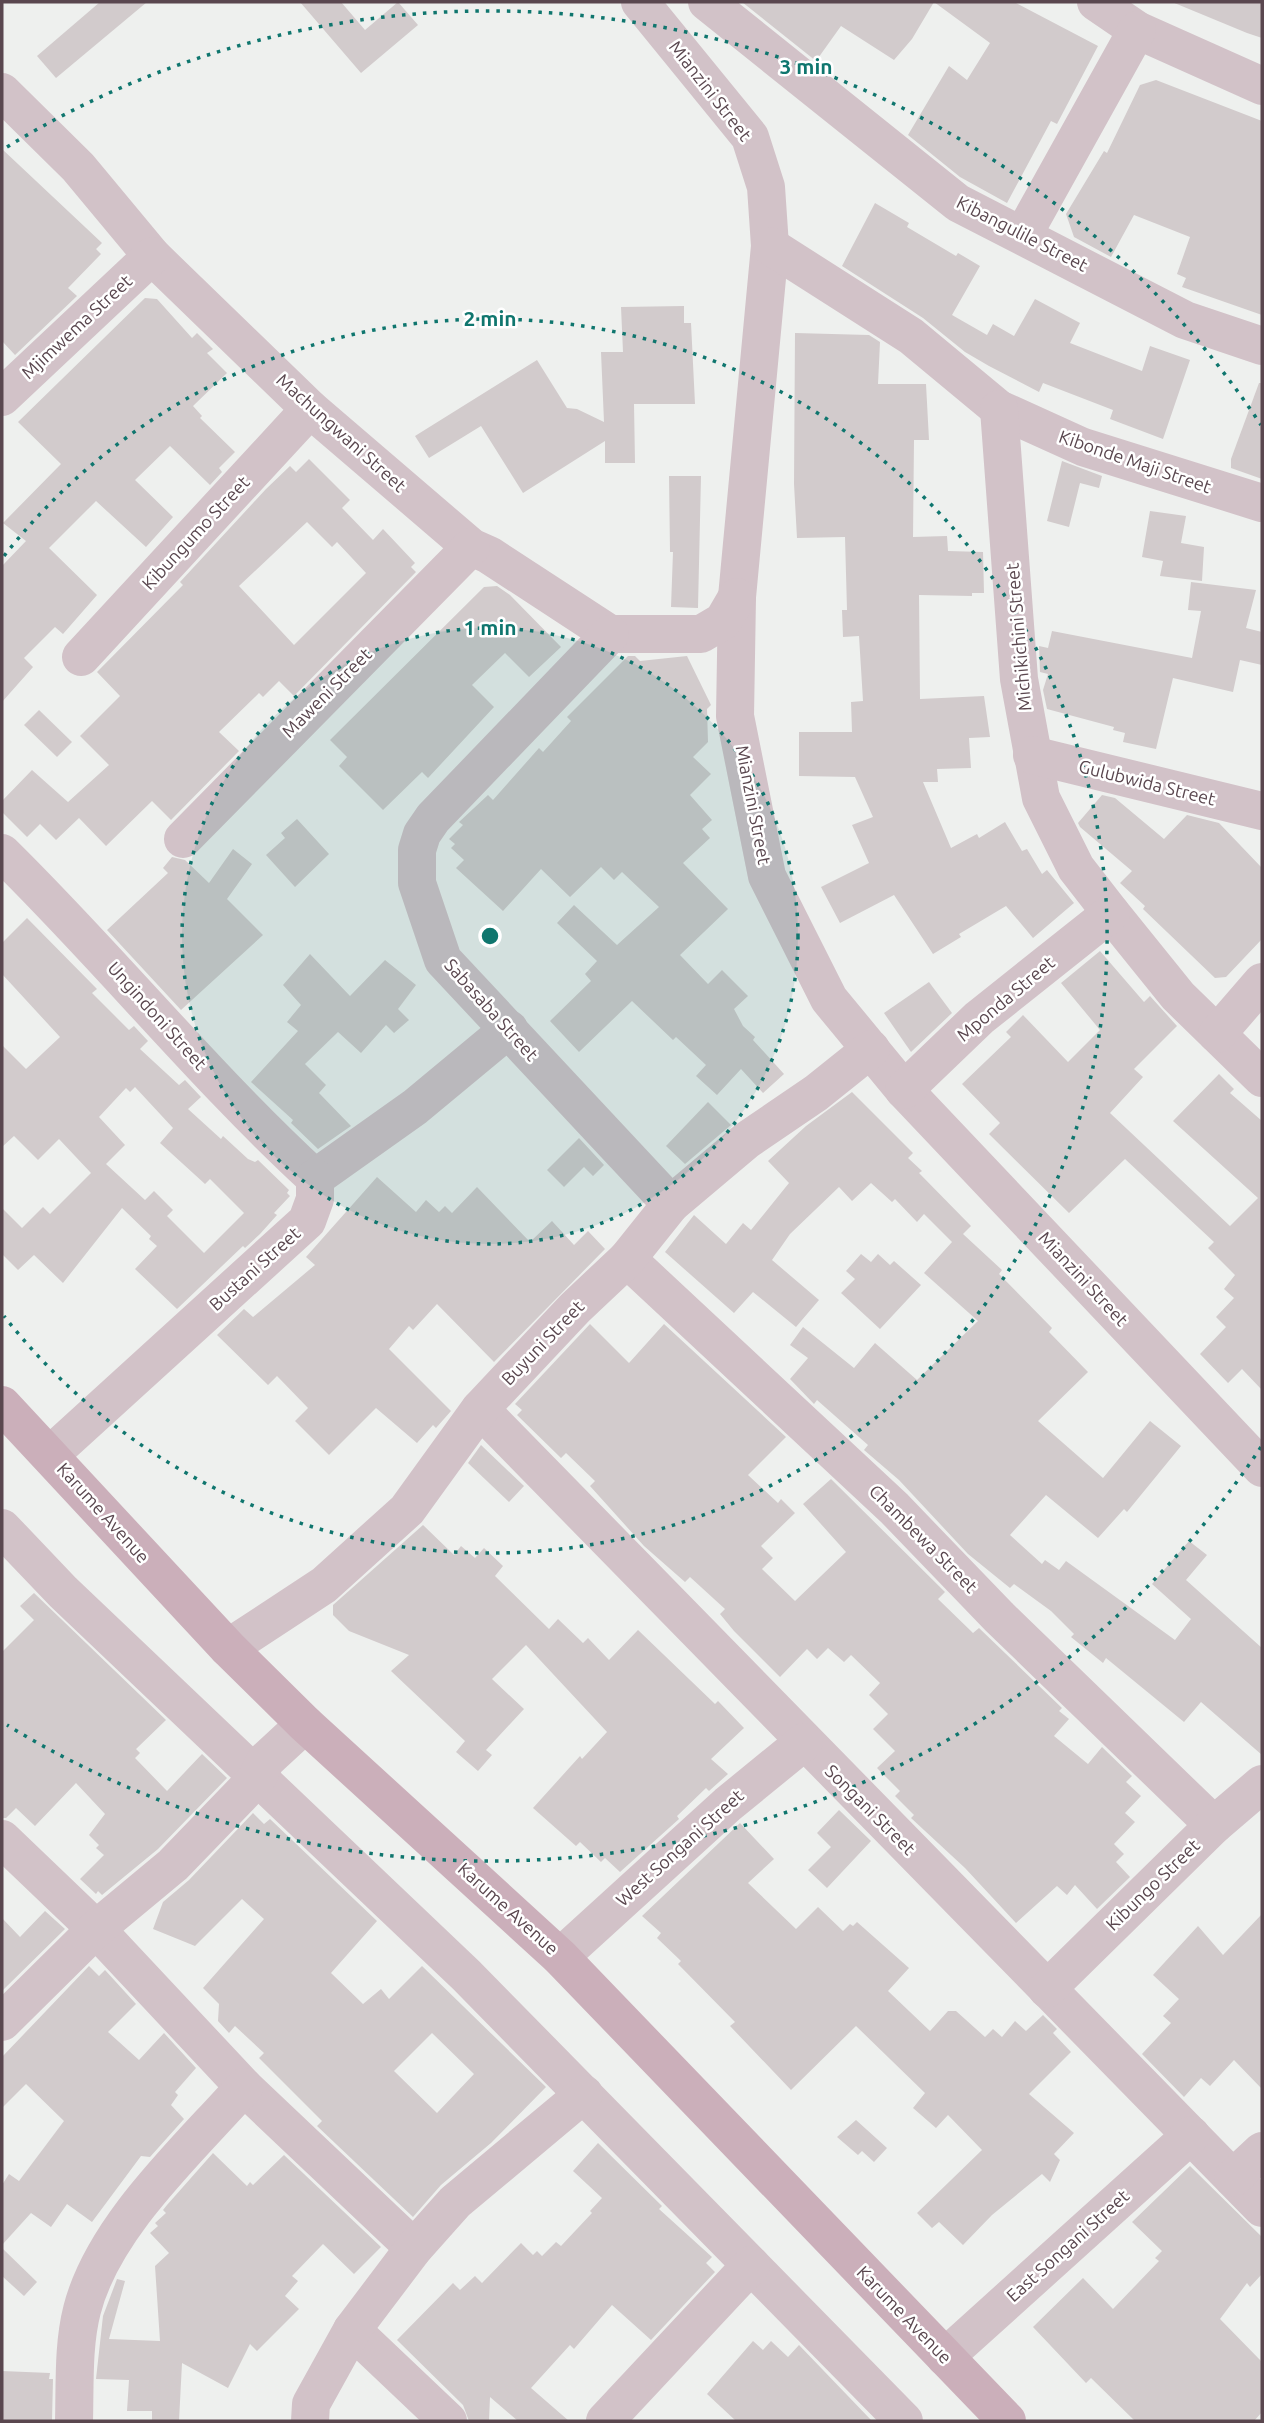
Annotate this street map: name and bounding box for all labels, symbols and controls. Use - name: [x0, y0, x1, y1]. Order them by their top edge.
- street label: Mianzini Street: [666, 36, 756, 144]
- text: 3 min: [779, 54, 833, 78]
- street label: Kibangulile Street: [954, 191, 1091, 275]
- street label: Mjimwema Street: [17, 270, 135, 382]
- text: 2 min: [463, 306, 517, 330]
- street label: Machungwani Street: [273, 369, 410, 495]
- street label: Kibonde Maji Street: [1057, 426, 1214, 496]
- street label: Kibungumo Street: [138, 471, 253, 593]
- street label: Michikichini Street: [1002, 562, 1034, 712]
- text: 1 min: [463, 615, 517, 639]
- street label: Maweni Street: [278, 644, 375, 741]
- street label: Mianzini Street: [733, 743, 775, 866]
- street label: Gulubwida Street: [1077, 755, 1218, 809]
- centre of rings: [478, 924, 502, 948]
- street label: Mponda Street: [953, 952, 1058, 1045]
- street label: Sabasaba Street: [441, 954, 543, 1064]
- street label: Ungindoni Street: [104, 957, 211, 1073]
- street label: Bustani Street: [205, 1222, 304, 1314]
- street label: Mianzini Street: [1035, 1227, 1132, 1329]
- street label: Buyuni Street: [497, 1296, 588, 1389]
- street label: Karume Avenue: [54, 1458, 154, 1566]
- street label: Chambewa Street: [866, 1480, 982, 1596]
- street label: Songani Street: [822, 1760, 920, 1858]
- street label: West Songani Street: [612, 1785, 747, 1910]
- street label: Kibungo Street: [1101, 1835, 1203, 1934]
- street label: Karume Avenue: [455, 1858, 563, 1958]
- street label: East Songani Street: [1002, 2185, 1132, 2305]
- street label: Karume Avenue: [853, 2261, 956, 2367]

